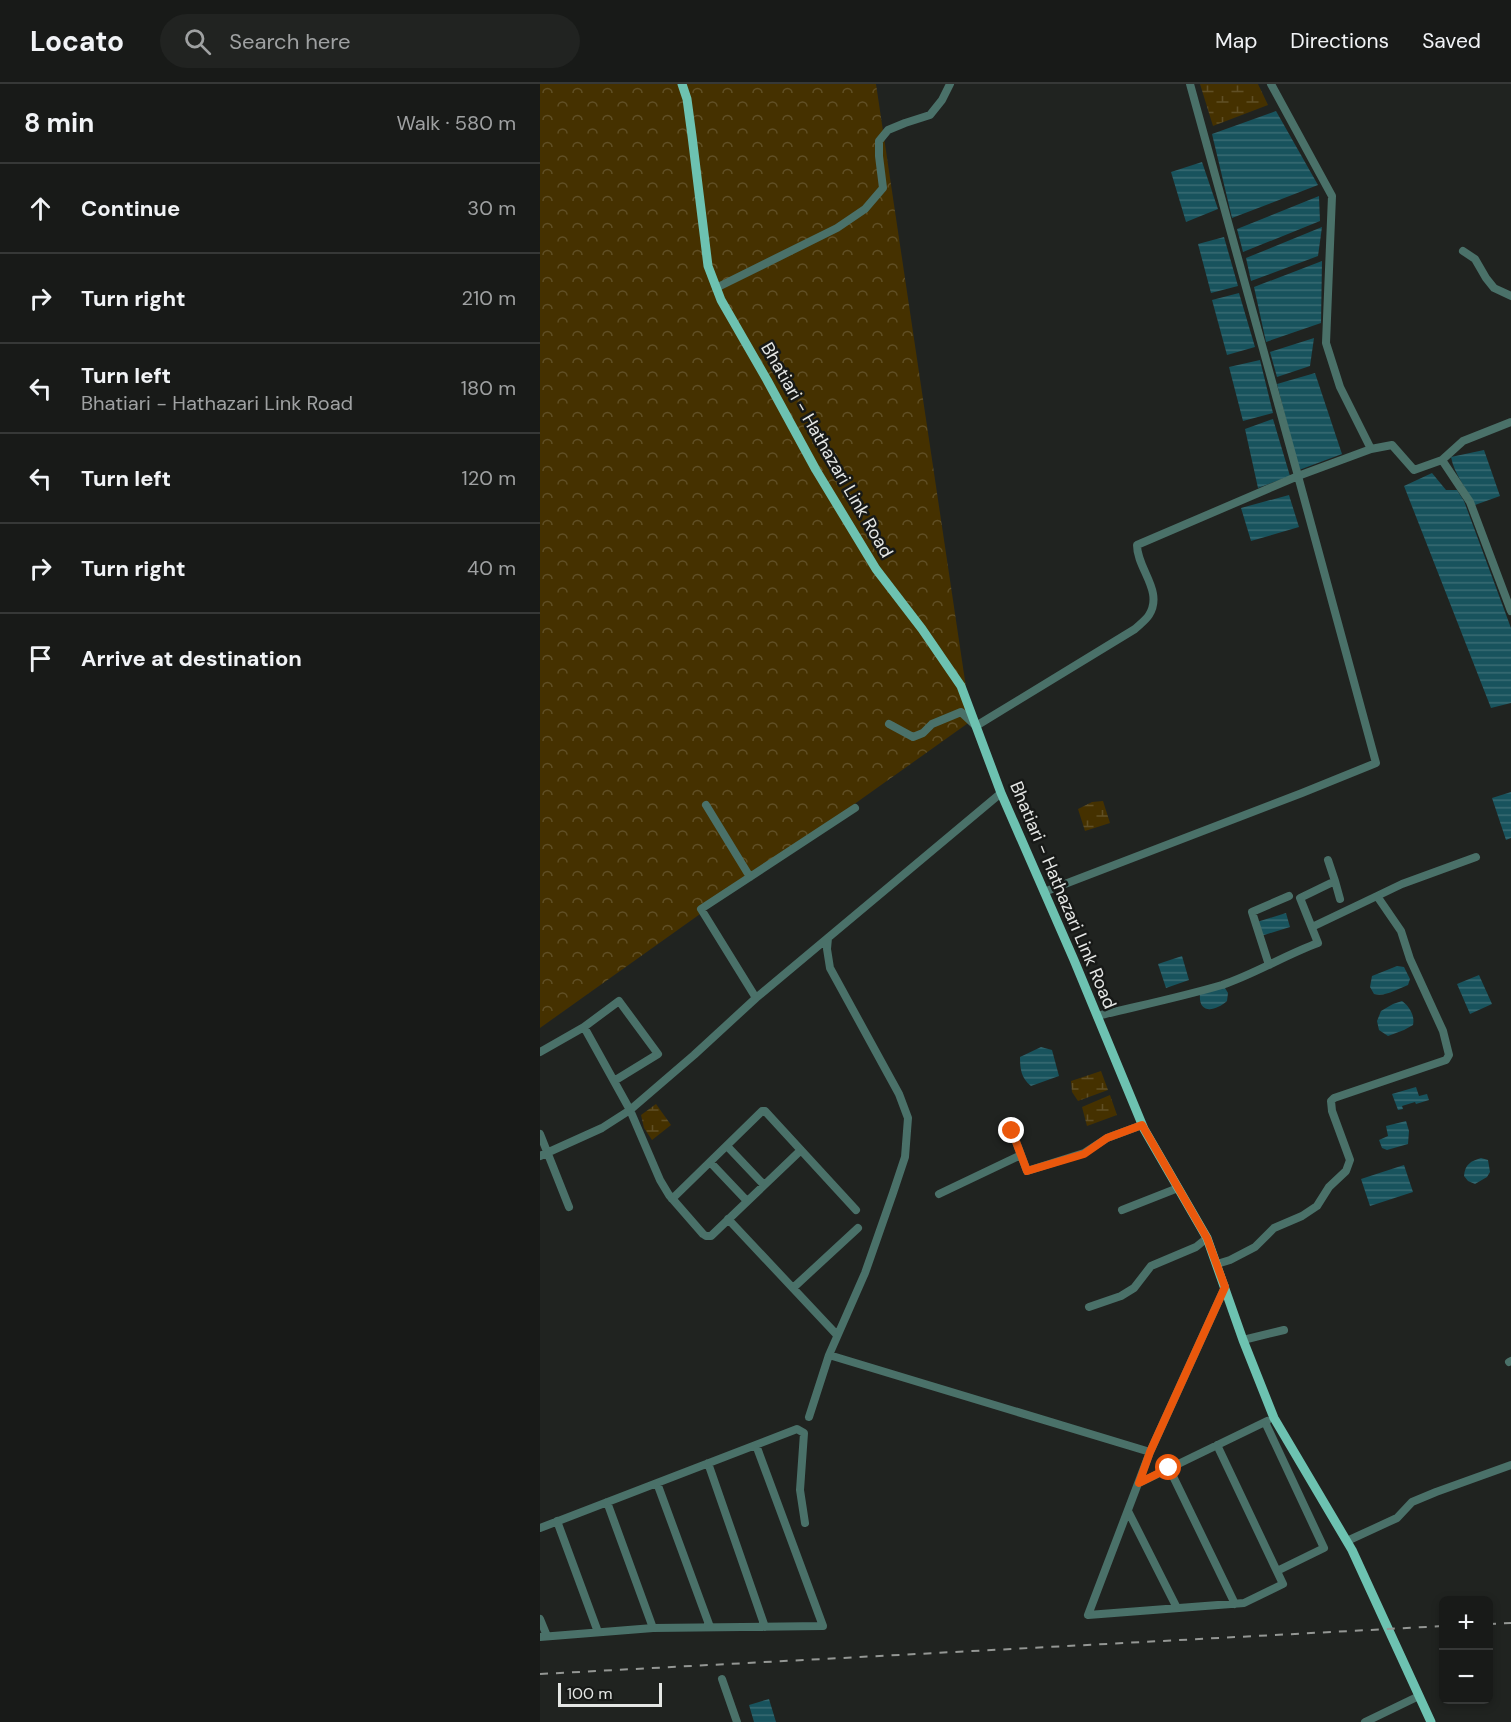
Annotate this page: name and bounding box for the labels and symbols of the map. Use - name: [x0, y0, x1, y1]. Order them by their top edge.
- street label: Bhatiari - Hathazari Link Road: [755, 338, 899, 562]
- street label: Bhatiari - Hathazari Link Road: [1004, 778, 1122, 1012]
- route end: [998, 1117, 1024, 1143]
- route start: [1155, 1454, 1181, 1480]
- scale bar: [558, 1680, 662, 1708]

